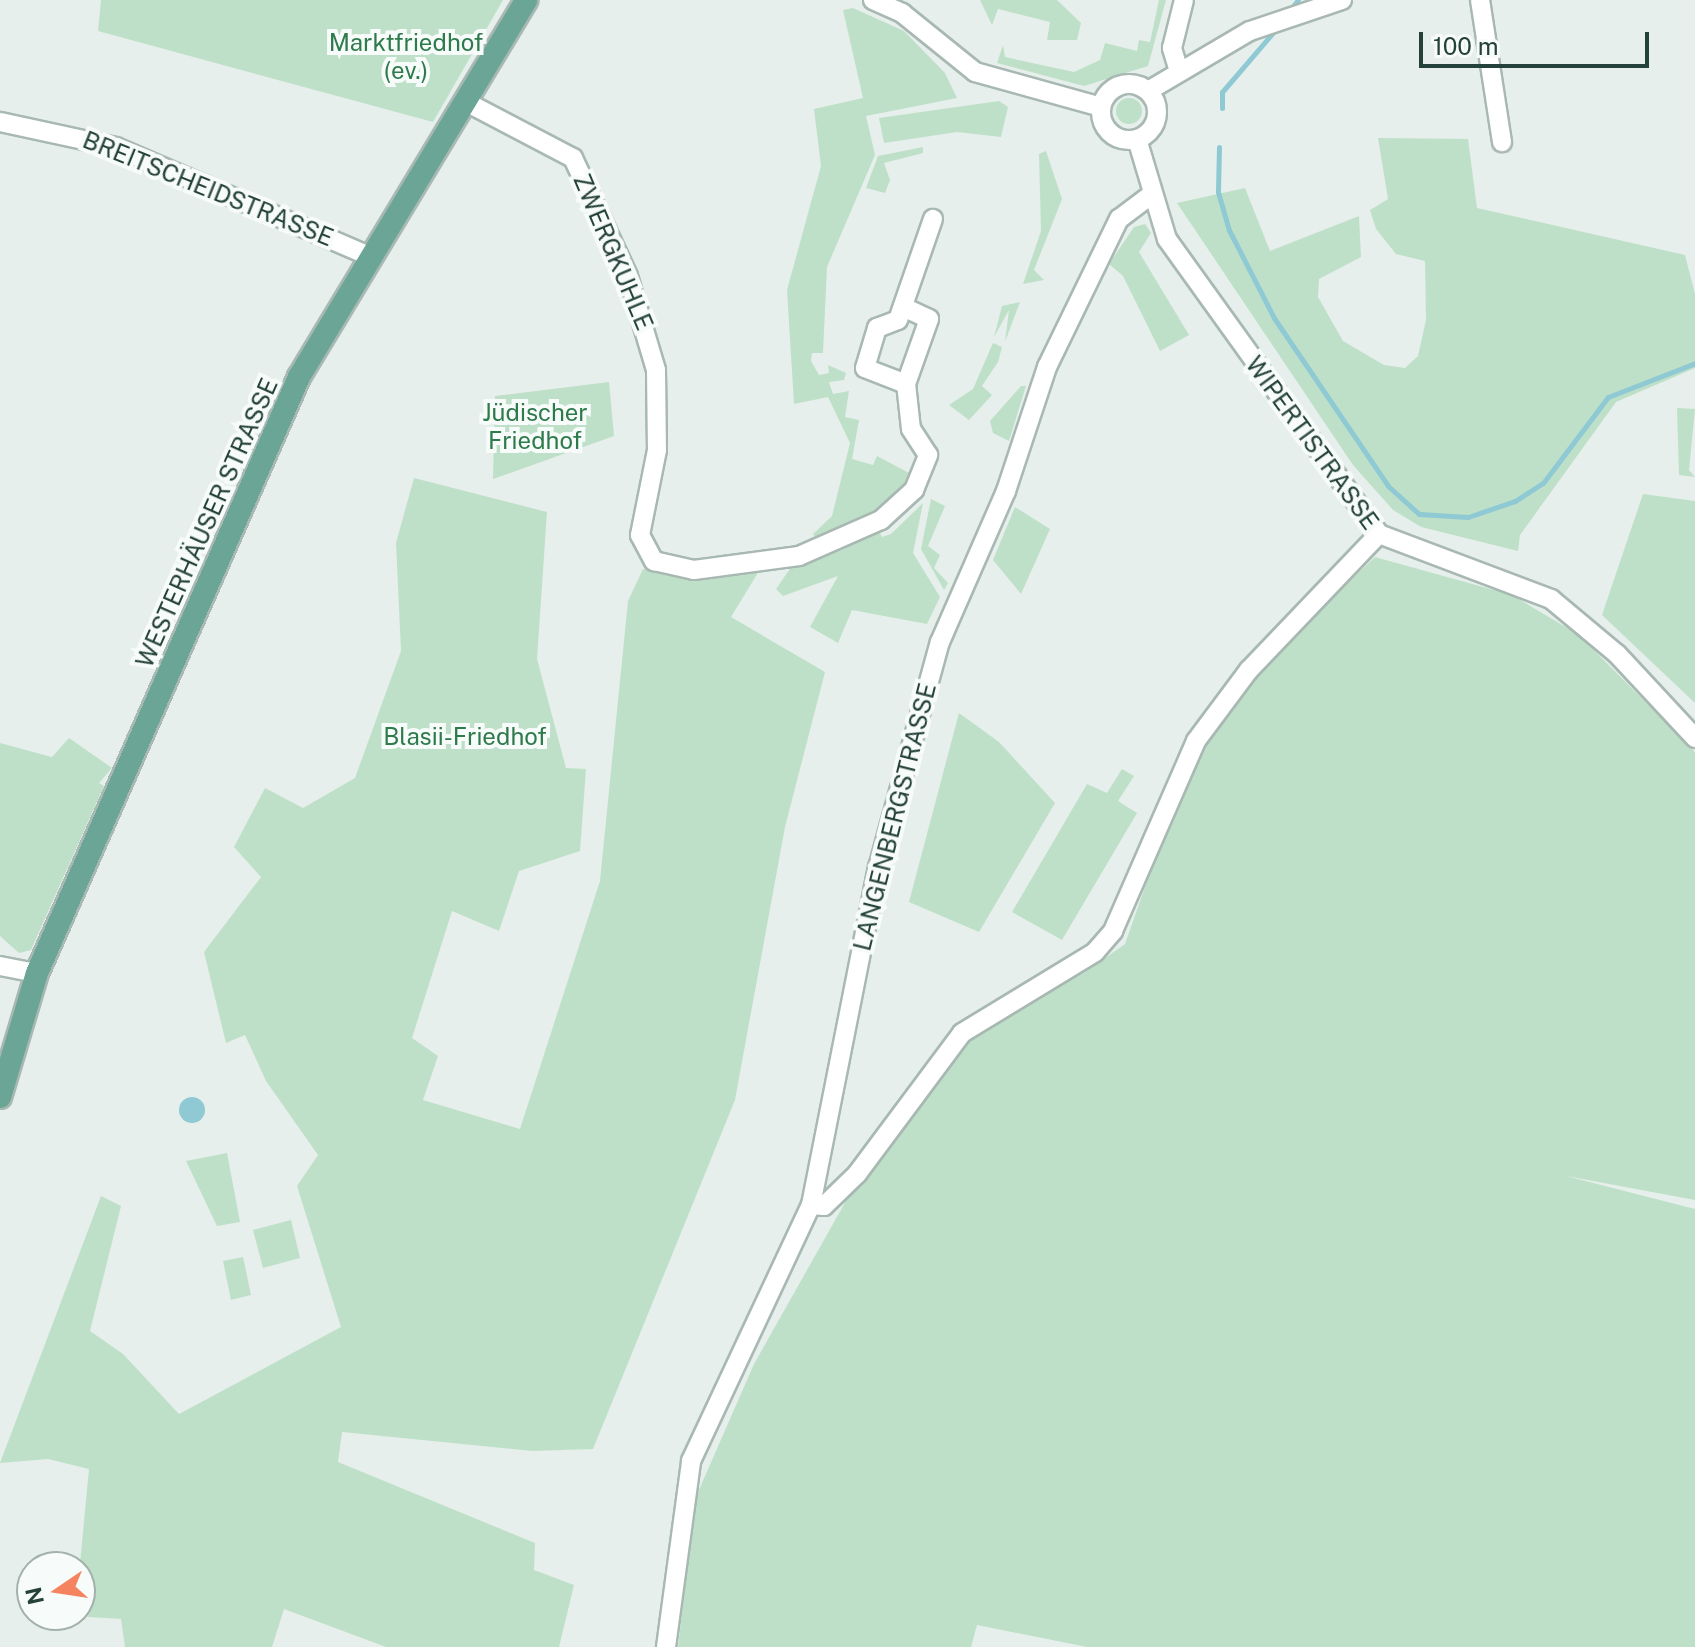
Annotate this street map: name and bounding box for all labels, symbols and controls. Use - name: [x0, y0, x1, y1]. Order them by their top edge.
- scale bar: [1423, 16, 1653, 66]
- park label: Marktfriedhof (ev.): [329, 29, 483, 85]
- text: 100 m: [1433, 32, 1499, 60]
- street label: BREITSCHEIDSTRASSE: [79, 126, 337, 252]
- street label: ZWERGKUHLE: [567, 170, 659, 334]
- street label: WIPERTISTRASSE: [1239, 351, 1385, 535]
- street label: WESTERHÄUSER STRASSE: [130, 374, 284, 672]
- park label: Jüdischer Friedhof: [482, 399, 588, 455]
- street label: LANGENBERGSTRASSE: [848, 680, 942, 954]
- park label: Blasii-Friedhof: [383, 723, 547, 751]
- north arrow: [16, 1551, 96, 1631]
- text: N: [20, 1585, 49, 1607]

